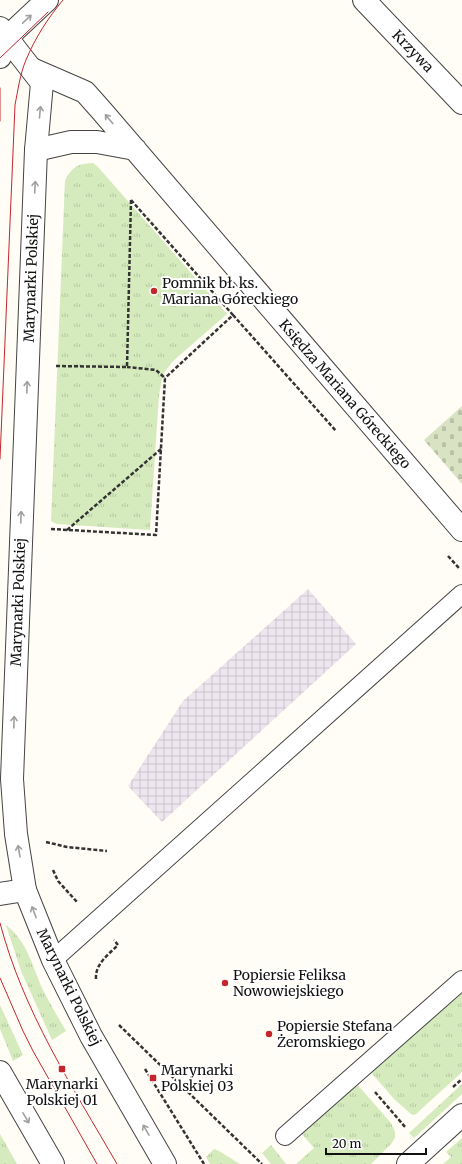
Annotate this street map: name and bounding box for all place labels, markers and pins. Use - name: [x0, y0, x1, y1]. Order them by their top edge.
- place label: Pomnik bł. ks. Mariana Góreckiego: [162, 274, 298, 308]
- marker: Pomnik bł. ks. Mariana Góreckiego: [149, 286, 159, 296]
- place label: Popiersie Feliksa Nowowiejskiego: [233, 966, 346, 1000]
- marker: Popiersie Feliksa Nowowiejskiego: [220, 978, 230, 988]
- place label: Popiersie Stefana Żeromskiego: [277, 1017, 393, 1051]
- marker: Popiersie Stefana Żeromskiego: [264, 1029, 274, 1039]
- place label: Marynarki Polskiej 03: [161, 1061, 234, 1095]
- marker: Marynarki Polskiej 01: [57, 1064, 67, 1074]
- marker: Marynarki Polskiej 03: [148, 1073, 158, 1083]
- place label: Marynarki Polskiej 01: [26, 1075, 99, 1109]

